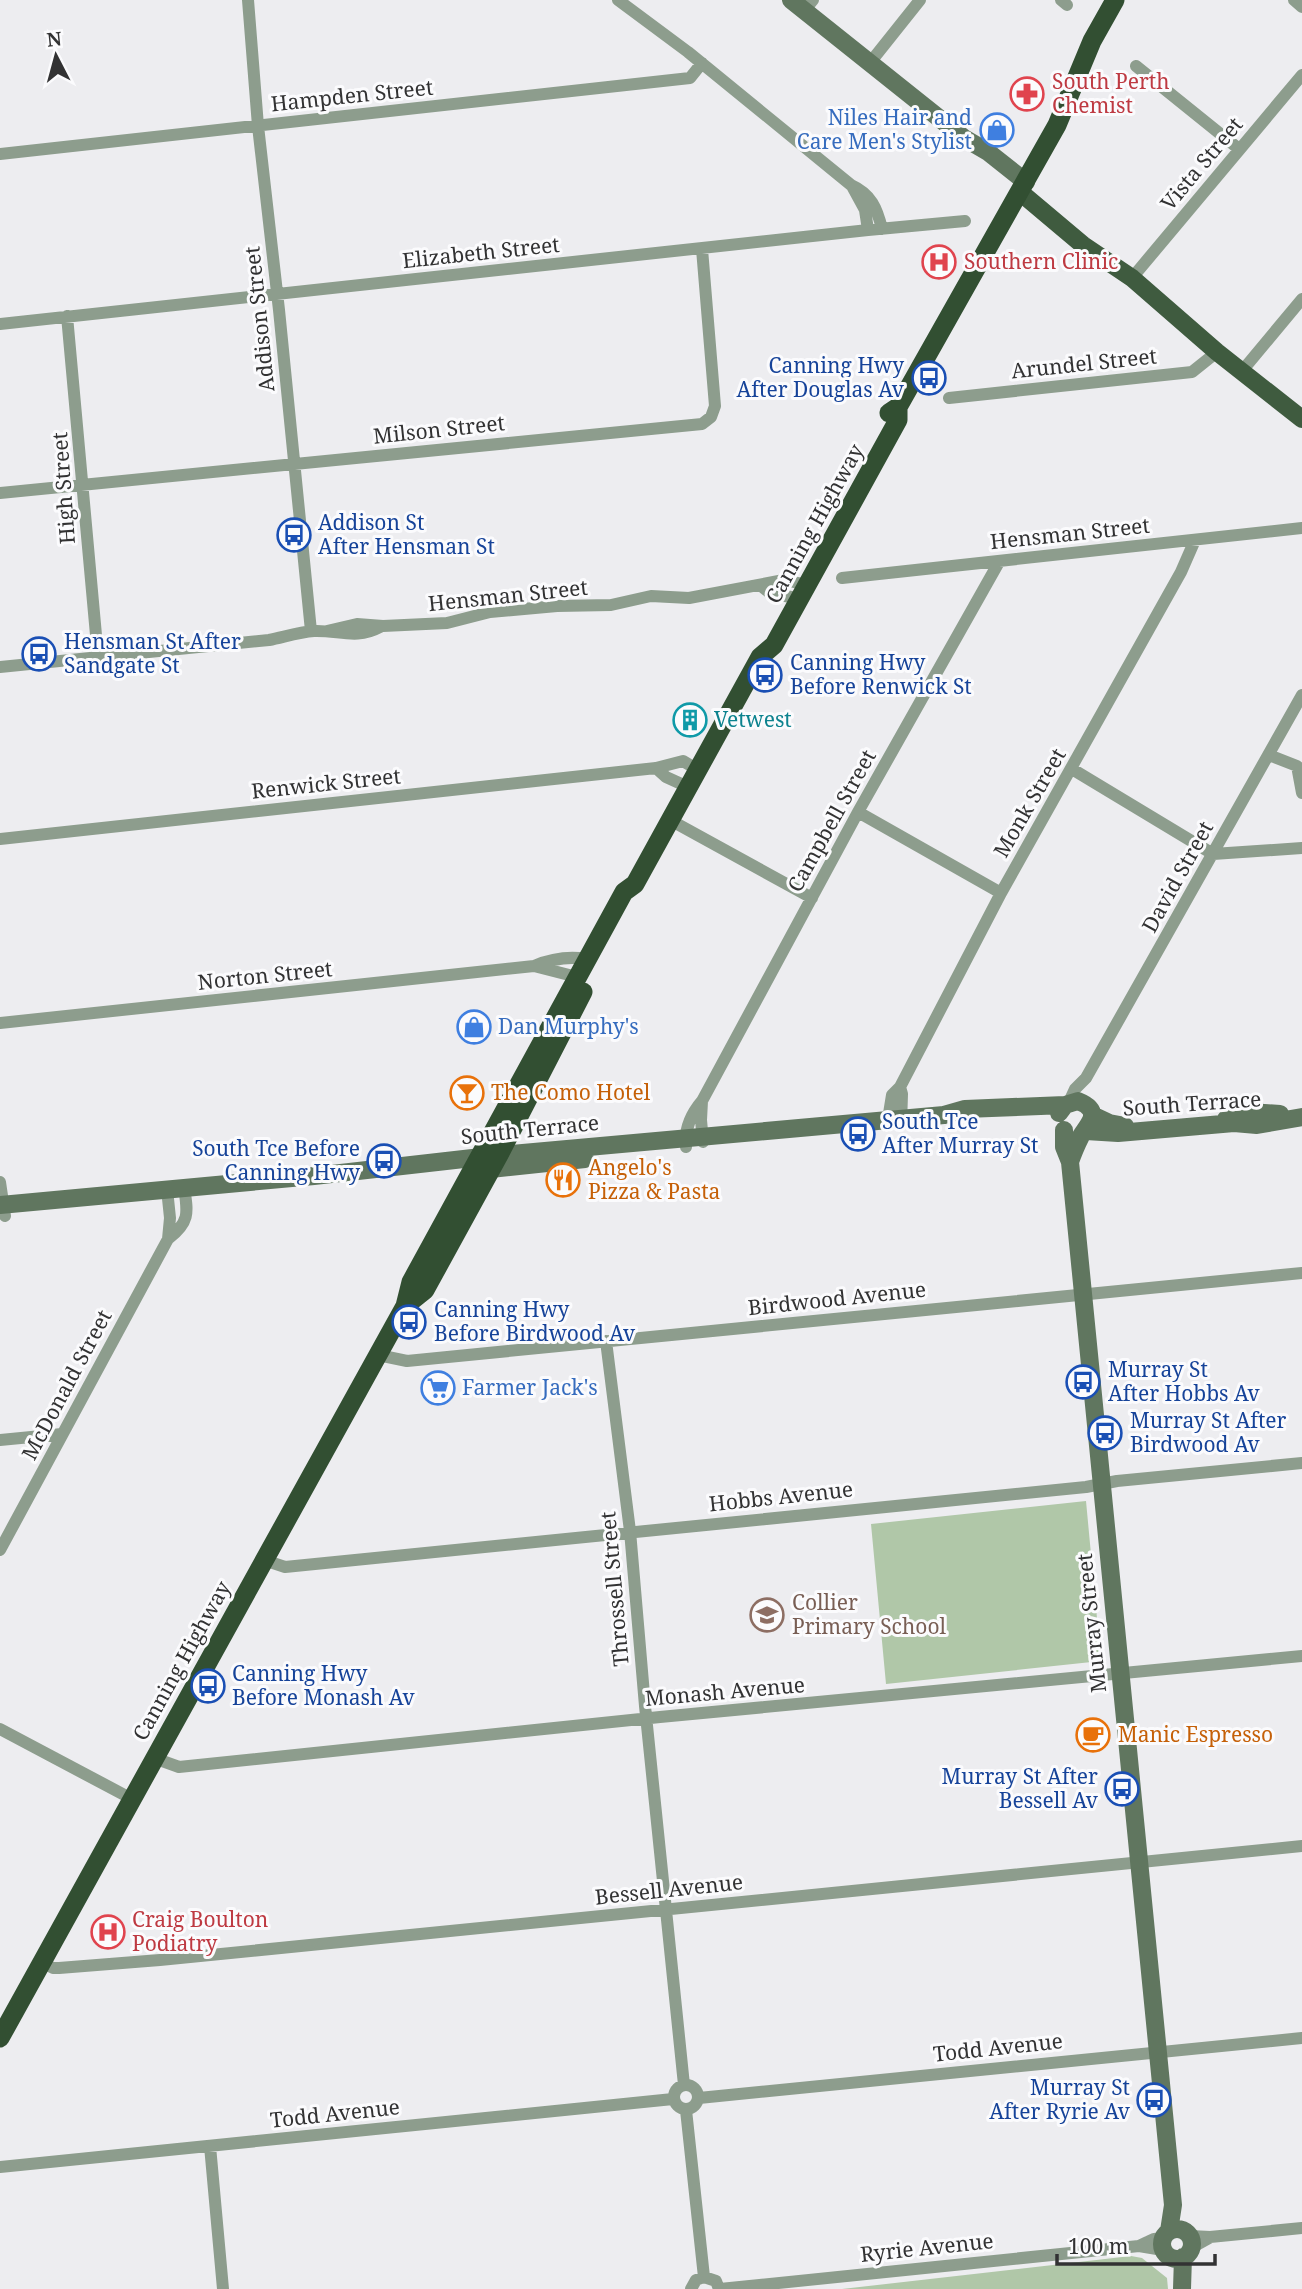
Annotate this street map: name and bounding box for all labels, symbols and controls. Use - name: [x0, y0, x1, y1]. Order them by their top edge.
- north arrow: [21, 21, 91, 91]
- text: N: [45, 25, 63, 53]
- place label: South Perth Chemist: [1052, 67, 1170, 119]
- street label: Hampden Street: [269, 73, 434, 117]
- pharmacy icon: South Perth Chemist: [1008, 75, 1046, 113]
- place label: Niles Hair and Care Men's Stylist: [797, 103, 972, 155]
- shop icon: Niles Hair and Care Men's Stylist: [978, 111, 1016, 149]
- street label: Vista Street: [1154, 111, 1248, 216]
- street label: Elizabeth Street: [401, 230, 561, 274]
- hospital icon: Southern Clinic: [920, 243, 958, 281]
- street label: Addison Street: [237, 245, 281, 393]
- place label: Southern Clinic: [964, 247, 1118, 275]
- street label: Arundel Street: [1010, 341, 1158, 385]
- place label: Canning Hwy After Douglas Av: [736, 351, 905, 403]
- bus stop icon: Canning Hwy After Douglas Av: [910, 359, 948, 397]
- street label: Milson Street: [372, 408, 506, 450]
- street label: High Street: [45, 431, 81, 545]
- street label: Canning Highway: [759, 439, 870, 608]
- place label: Addison St After Hensman St: [318, 508, 495, 560]
- street label: Hensman Street: [989, 511, 1151, 555]
- bus stop icon: Addison St After Hensman St: [275, 516, 313, 554]
- street label: Hensman Street: [427, 573, 589, 617]
- place label: Hensman St After Sandgate St: [64, 627, 241, 679]
- bus stop icon: Hensman St After Sandgate St: [20, 635, 58, 673]
- place label: Canning Hwy Before Renwick St: [790, 648, 972, 700]
- bus stop icon: Canning Hwy Before Renwick St: [746, 656, 784, 694]
- building icon: Vetwest: [671, 701, 709, 739]
- place label: Vetwest: [714, 705, 792, 733]
- street label: Monk Street: [987, 743, 1072, 862]
- street label: Campbell Street: [780, 744, 882, 897]
- street label: Renwick Street: [250, 761, 402, 805]
- street label: David Street: [1135, 816, 1219, 937]
- street label: Norton Street: [196, 954, 334, 996]
- shop icon: Dan Murphy's: [455, 1008, 493, 1046]
- place label: Dan Murphy's: [498, 1012, 639, 1040]
- bar icon: The Como Hotel: [448, 1074, 486, 1112]
- place label: The Como Hotel: [491, 1078, 651, 1106]
- street label: South Terrace: [1122, 1084, 1262, 1122]
- place label: South Tce After Murray St: [882, 1107, 1038, 1159]
- street label: South Terrace: [459, 1108, 600, 1150]
- bus stop icon: South Tce After Murray St: [839, 1115, 877, 1153]
- place label: South Tce Before Canning Hwy: [192, 1134, 360, 1186]
- bus stop icon: South Tce Before Canning Hwy: [365, 1142, 403, 1180]
- place label: Angelo's Pizza & Pasta: [588, 1153, 720, 1205]
- restaurant icon: Angelo's Pizza & Pasta: [544, 1161, 582, 1199]
- street label: Birdwood Avenue: [746, 1275, 927, 1321]
- place label: Canning Hwy Before Birdwood Av: [434, 1295, 636, 1347]
- bus stop icon: Canning Hwy Before Birdwood Av: [390, 1303, 428, 1341]
- street label: McDonald Street: [15, 1305, 117, 1464]
- place label: Murray St After Hobbs Av: [1108, 1355, 1261, 1407]
- bus stop icon: Murray St After Hobbs Av: [1064, 1363, 1102, 1401]
- supermarket icon: Farmer Jack's: [419, 1369, 457, 1407]
- place label: Farmer Jack's: [462, 1373, 598, 1401]
- place label: Murray St After Birdwood Av: [1130, 1406, 1287, 1458]
- bus stop icon: Murray St After Birdwood Av: [1086, 1414, 1124, 1452]
- street label: Hobbs Avenue: [708, 1475, 854, 1517]
- street label: Throssell Street: [593, 1510, 635, 1668]
- street label: Murray Street: [1070, 1552, 1112, 1694]
- street label: Canning Highway: [126, 1576, 237, 1745]
- place label: Collier Primary School: [792, 1588, 947, 1640]
- school or university icon: Collier Primary School: [748, 1596, 786, 1634]
- place label: Canning Hwy Before Monash Av: [232, 1659, 415, 1711]
- bus stop icon: Canning Hwy Before Monash Av: [189, 1667, 227, 1705]
- street label: Monash Avenue: [644, 1670, 806, 1712]
- cafe icon: Manic Espresso: [1074, 1716, 1112, 1754]
- place label: Manic Espresso: [1118, 1720, 1273, 1748]
- place label: Murray St After Bessell Av: [942, 1762, 1099, 1814]
- bus stop icon: Murray St After Bessell Av: [1103, 1770, 1141, 1808]
- street label: Bessell Avenue: [593, 1867, 744, 1911]
- place label: Craig Boulton Podiatry: [132, 1905, 268, 1957]
- hospital icon: Craig Boulton Podiatry: [89, 1913, 127, 1951]
- street label: Todd Avenue: [932, 2026, 1064, 2068]
- place label: Murray St After Ryrie Av: [989, 2073, 1131, 2125]
- bus stop icon: Murray St After Ryrie Av: [1135, 2081, 1173, 2119]
- street label: Todd Avenue: [269, 2092, 401, 2134]
- scale bar: [1057, 2222, 1214, 2266]
- street label: Ryrie Avenue: [859, 2226, 995, 2268]
- text: 100 m: [1068, 2232, 1129, 2260]

